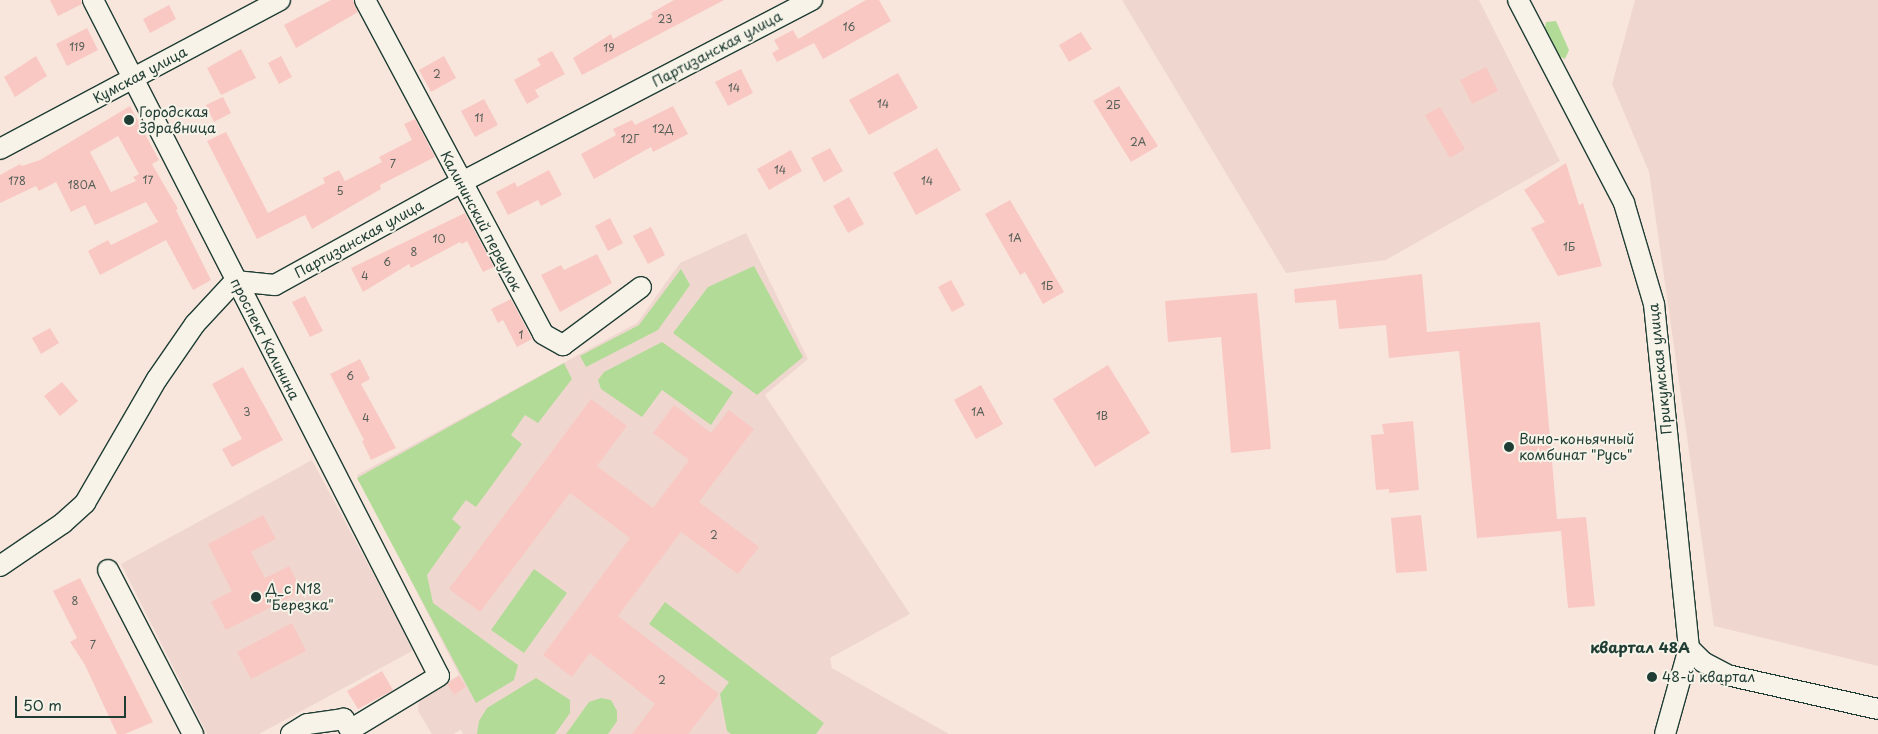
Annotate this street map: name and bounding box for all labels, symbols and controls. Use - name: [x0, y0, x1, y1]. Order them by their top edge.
- street label: Партизанская улица: [649, 7, 785, 91]
- house number: 23: [658, 12, 672, 26]
- house number: 16: [843, 20, 855, 34]
- house number: 119: [69, 40, 85, 54]
- house number: 19: [603, 41, 615, 55]
- street label: Кумская улица: [90, 43, 190, 107]
- house number: 2: [433, 67, 441, 81]
- house number: 14: [728, 81, 740, 95]
- house number: 14: [877, 97, 889, 111]
- house number: 2Б: [1106, 98, 1120, 112]
- place label: Городская Здравница: [139, 104, 216, 136]
- house number: 11: [474, 111, 484, 125]
- marker: Городская Здравница: [123, 114, 135, 126]
- house number: 12Д: [652, 122, 674, 136]
- house number: 12Г: [621, 132, 639, 146]
- house number: 2А: [1130, 135, 1146, 149]
- street label: Калининский переулок: [437, 148, 525, 294]
- house number: 7: [390, 157, 396, 171]
- house number: 14: [774, 163, 786, 177]
- house number: 17: [143, 173, 153, 187]
- house number: 178: [8, 174, 26, 188]
- house number: 14: [921, 174, 933, 188]
- house number: 180А: [68, 178, 96, 192]
- house number: 5: [336, 184, 344, 198]
- street label: Партизанская улица: [291, 196, 427, 282]
- house number: 1А: [1008, 231, 1022, 245]
- house number: 10: [433, 232, 445, 246]
- house number: 1Б: [1563, 240, 1575, 254]
- house number: 8: [411, 245, 417, 259]
- house number: 6: [383, 255, 391, 269]
- house number: 4: [361, 269, 369, 283]
- street label: проспект Калинина: [227, 275, 303, 403]
- house number: 1Б: [1041, 279, 1053, 293]
- street label: Прикумская улица: [1645, 302, 1675, 436]
- house number: 1: [519, 328, 523, 342]
- house number: 6: [346, 369, 354, 383]
- house number: 3: [243, 405, 251, 419]
- house number: 1А: [971, 405, 985, 419]
- house number: 1В: [1096, 409, 1108, 423]
- house number: 4: [362, 411, 370, 425]
- place label: Вино-коньячный комбинат "Русь": [1519, 431, 1635, 464]
- marker: Вино-коньячный комбинат "Русь": [1503, 441, 1515, 453]
- house number: 2: [710, 528, 718, 542]
- place label: Д_с N18 "Березка": [266, 581, 334, 614]
- marker: Д_с N18 "Березка": [250, 591, 262, 603]
- house number: 8: [72, 594, 78, 608]
- house number: 7: [90, 638, 96, 652]
- district label: квартал 48А: [1590, 638, 1690, 656]
- place label: 48-й квартал: [1662, 669, 1756, 685]
- marker: 48-й квартал: [1646, 671, 1658, 683]
- house number: 2: [658, 673, 666, 687]
- scale bar: [18, 686, 129, 718]
- text: 50 m: [23, 693, 62, 716]

